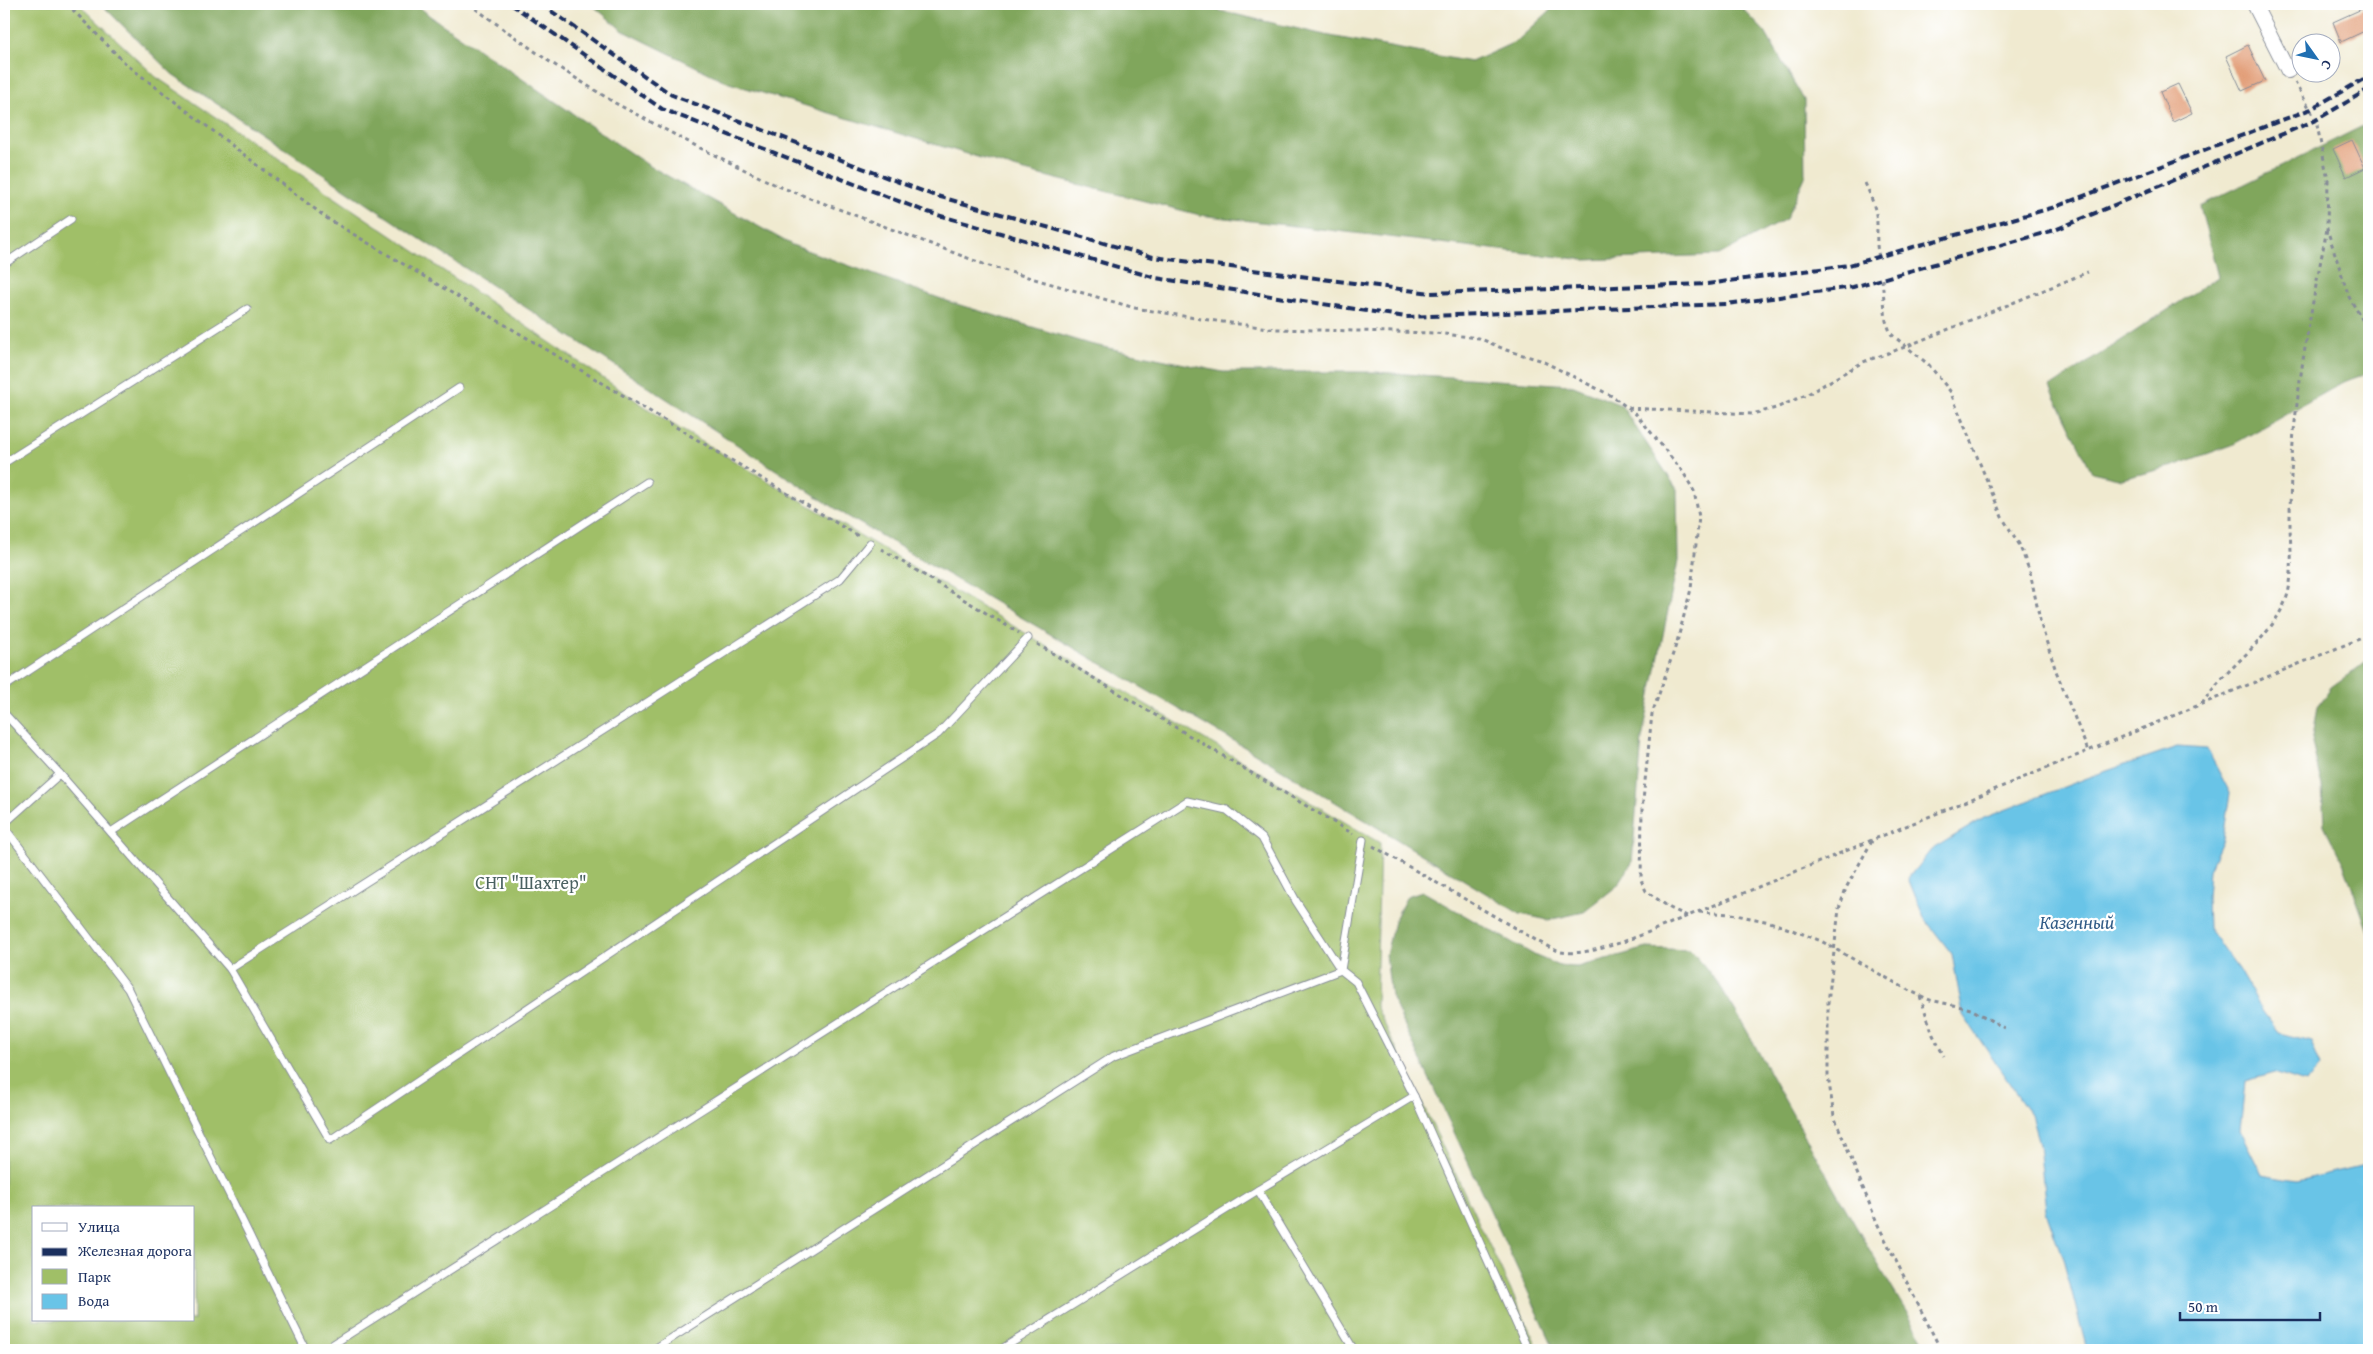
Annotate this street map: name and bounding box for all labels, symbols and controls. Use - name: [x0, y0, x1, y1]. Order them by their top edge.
- north arrow: [2290, 32, 2340, 82]
- text: С: [2316, 56, 2337, 74]
- park label: СНТ "Шахтер": [475, 869, 587, 896]
- water label: Казенный: [2040, 908, 2115, 936]
- legend: [32, 1206, 195, 1322]
- text: Улица: [78, 1216, 121, 1237]
- text: Железная дорога: [77, 1240, 193, 1261]
- text: Парк: [78, 1266, 111, 1287]
- scale bar: [2180, 1289, 2320, 1321]
- text: Вода: [78, 1290, 110, 1311]
- text: 50 m: [2188, 1296, 2219, 1317]

